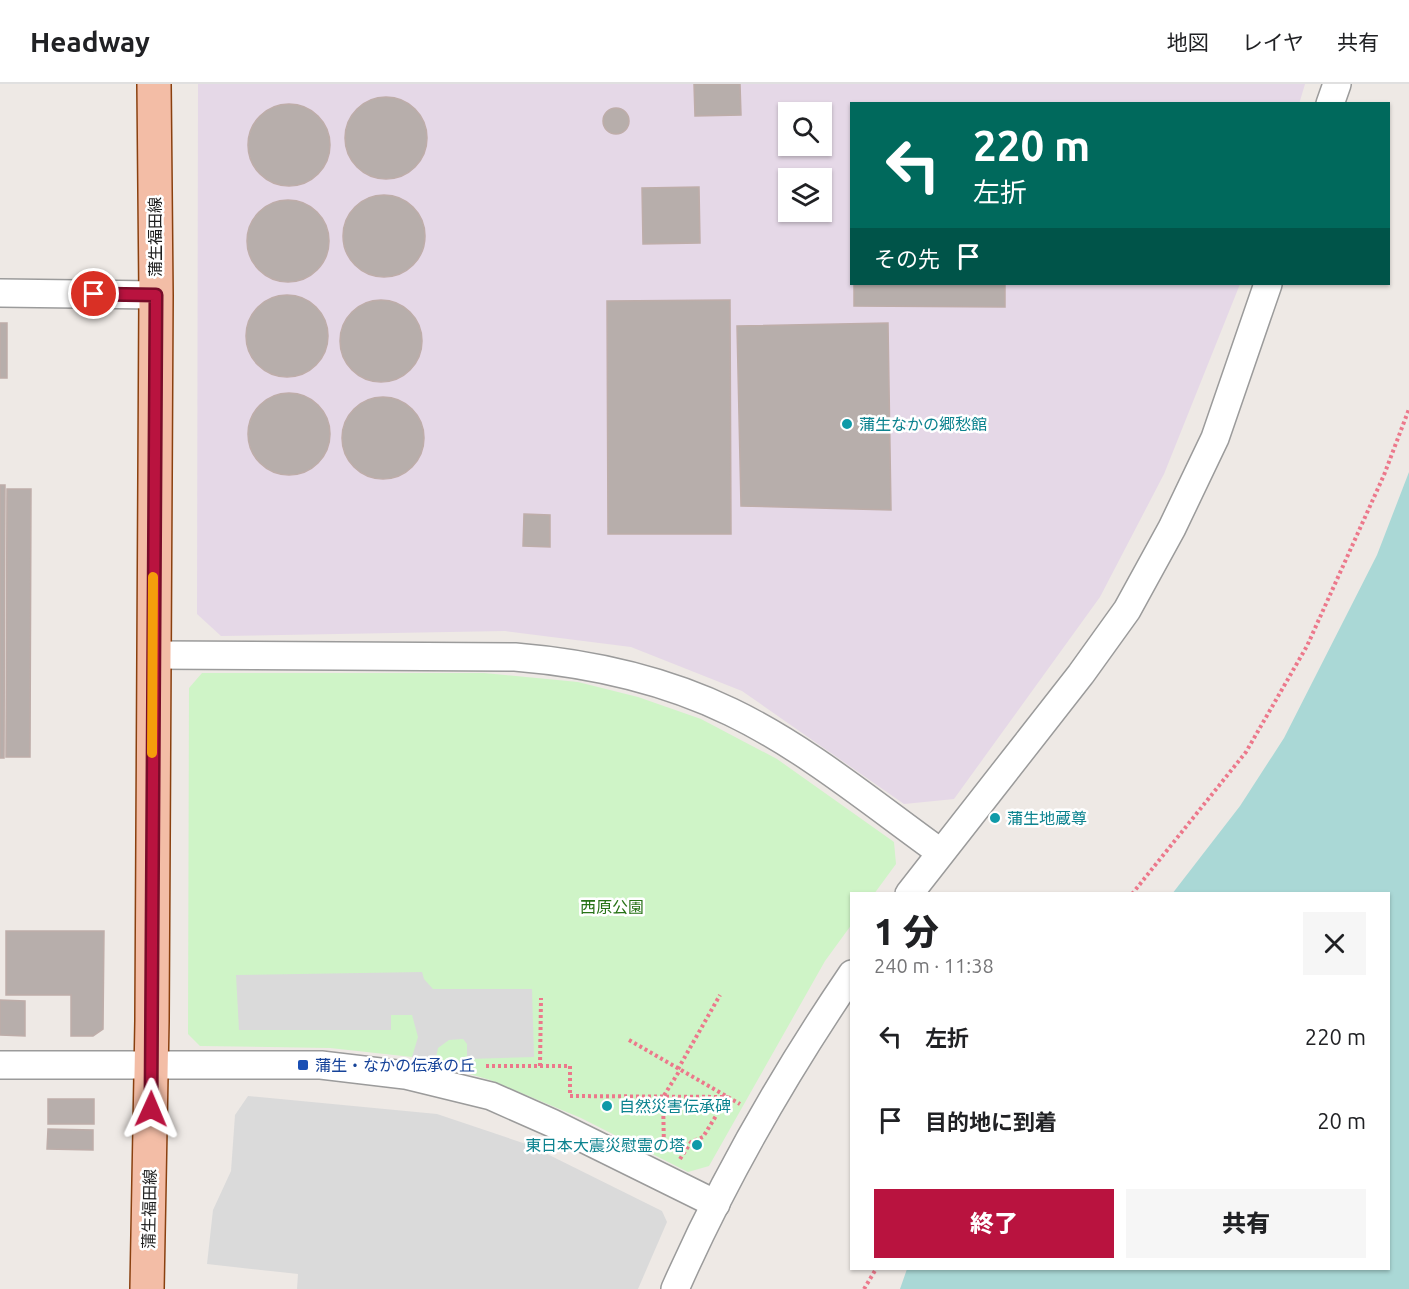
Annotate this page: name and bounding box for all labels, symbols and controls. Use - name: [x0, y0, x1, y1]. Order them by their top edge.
- text: Headway: [30, 26, 150, 57]
- text: 地図: [1167, 30, 1209, 54]
- text: レイヤ: [1242, 30, 1304, 54]
- text: 共有: [1337, 30, 1379, 54]
- map controls: [778, 102, 832, 222]
- button: search: [778, 102, 832, 156]
- text: 220 m: [973, 122, 1090, 169]
- icon: left: [874, 126, 952, 204]
- button: layers: [778, 168, 832, 222]
- text: 左折: [973, 177, 1027, 207]
- street label: 蒲生福田線: [146, 197, 164, 277]
- icon: arrive: [952, 240, 985, 273]
- text: その先: [874, 246, 940, 271]
- pin: [68, 268, 119, 319]
- icon: arrive: [77, 277, 110, 310]
- place label: 蒲生なかの郷愁館: [859, 415, 987, 433]
- marker: 蒲生なかの郷愁館: [840, 417, 854, 431]
- place label: 蒲生地蔵尊: [1007, 809, 1087, 827]
- marker: 蒲生地蔵尊: [988, 811, 1002, 825]
- park label: 西原公園: [580, 898, 644, 916]
- text: 1 分: [874, 911, 939, 952]
- button: close: [1303, 912, 1366, 975]
- text: 240 m · 11:38: [874, 954, 994, 977]
- icon: left: [874, 1020, 907, 1053]
- text: 220 m: [1305, 1024, 1366, 1049]
- text: 左折: [925, 1025, 969, 1050]
- place label: 蒲生・なかの伝承の丘: [315, 1056, 475, 1074]
- marker: 蒲生・なかの伝承の丘: [296, 1058, 310, 1072]
- position arrow: [119, 1077, 183, 1141]
- place label: 自然災害伝承碑: [619, 1097, 731, 1115]
- marker: 自然災害伝承碑: [600, 1099, 614, 1113]
- icon: arrive: [874, 1104, 907, 1137]
- text: 20 m: [1317, 1108, 1366, 1133]
- text: 目的地に到着: [925, 1109, 1057, 1134]
- place label: 東日本大震災慰霊の塔: [525, 1136, 685, 1154]
- marker: 東日本大震災慰霊の塔: [690, 1138, 704, 1152]
- street label: 蒲生福田線: [139, 1169, 159, 1249]
- button: 終了: [874, 1189, 1114, 1258]
- button: 共有: [1126, 1189, 1366, 1258]

